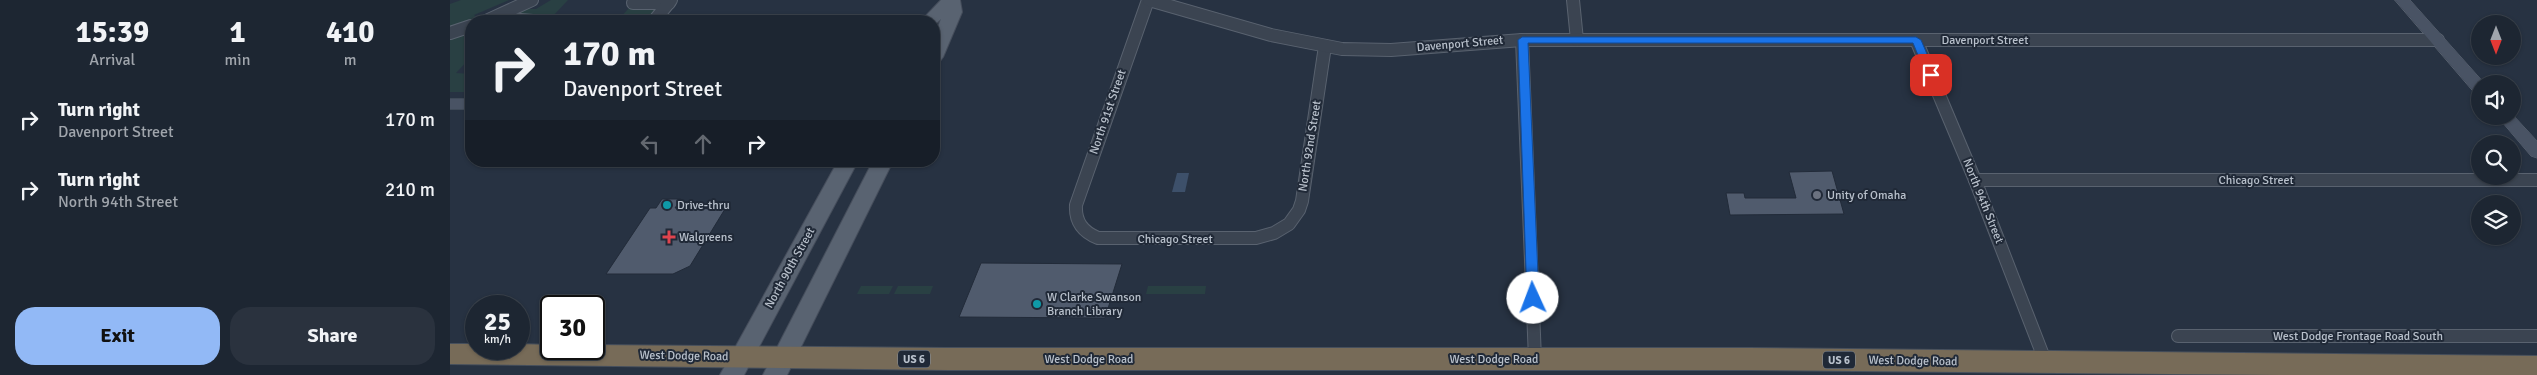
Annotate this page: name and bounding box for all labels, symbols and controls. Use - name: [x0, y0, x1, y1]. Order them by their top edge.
- text: 15:39: [75, 14, 149, 51]
- text: 1: [229, 14, 246, 51]
- text: 410: [326, 14, 374, 51]
- north arrow: [2471, 15, 2521, 65]
- map controls: [2471, 15, 2521, 245]
- text: 170 m: [563, 32, 656, 75]
- street label: Davenport Street: [1416, 33, 1504, 55]
- street label: Davenport Street: [1942, 33, 2028, 48]
- icon: right: [480, 35, 545, 100]
- text: Arrival: [89, 50, 135, 70]
- text: min: [225, 50, 250, 70]
- text: m: [344, 50, 357, 70]
- pin: [1910, 54, 1952, 96]
- icon: arrive: [1917, 61, 1945, 89]
- street label: North 91st Street: [1086, 68, 1130, 156]
- text: Davenport Street: [563, 75, 722, 102]
- button: sound: [2471, 75, 2521, 125]
- text: Turn right: [58, 98, 140, 122]
- street label: North 92nd Street: [1295, 99, 1325, 193]
- icon: right: [15, 106, 43, 134]
- text: 170 m: [385, 108, 435, 132]
- text: Davenport Street: [58, 122, 174, 142]
- icon: left: [636, 130, 664, 158]
- icon: ahead: [689, 130, 717, 158]
- icon: right: [742, 130, 770, 158]
- button: search: [2471, 135, 2521, 185]
- street label: North 94th Street: [1959, 156, 2007, 246]
- text: Turn right: [58, 168, 140, 192]
- street label: Chicago Street: [2218, 173, 2294, 188]
- icon: right: [15, 176, 43, 204]
- text: 210 m: [385, 178, 435, 202]
- place label: Unity of Omaha: [1827, 188, 1906, 203]
- marker: Unity of Omaha: [1811, 189, 1823, 201]
- text: North 94th Street: [58, 192, 178, 212]
- button: layers: [2471, 195, 2521, 245]
- place label: Drive-thru: [677, 198, 730, 213]
- marker: Drive-thru: [661, 199, 673, 211]
- street label: North 90th Street: [762, 225, 818, 311]
- place label: Walgreens: [679, 230, 733, 245]
- marker: Walgreens: [663, 231, 675, 243]
- street label: Chicago Street: [1137, 232, 1213, 247]
- position arrow: [1506, 271, 1558, 323]
- place label: W Clarke Swanson Branch Library: [1047, 290, 1141, 319]
- speed limit sign: 30: [540, 295, 605, 360]
- marker: W Clarke Swanson Branch Library: [1031, 298, 1043, 310]
- text: 25: [484, 306, 511, 337]
- button: Exit: [15, 307, 220, 365]
- button: Share: [230, 307, 435, 365]
- street label: West Dodge Frontage Road South: [2273, 329, 2443, 344]
- text: km/h: [484, 332, 511, 347]
- street label: West Dodge Road: [639, 348, 729, 364]
- road number: US 6: [898, 350, 930, 368]
- street label: West Dodge Road: [1045, 352, 1133, 367]
- street label: West Dodge Road: [1450, 352, 1538, 367]
- road number: US 6: [1823, 352, 1855, 368]
- street label: West Dodge Road: [1868, 353, 1958, 369]

